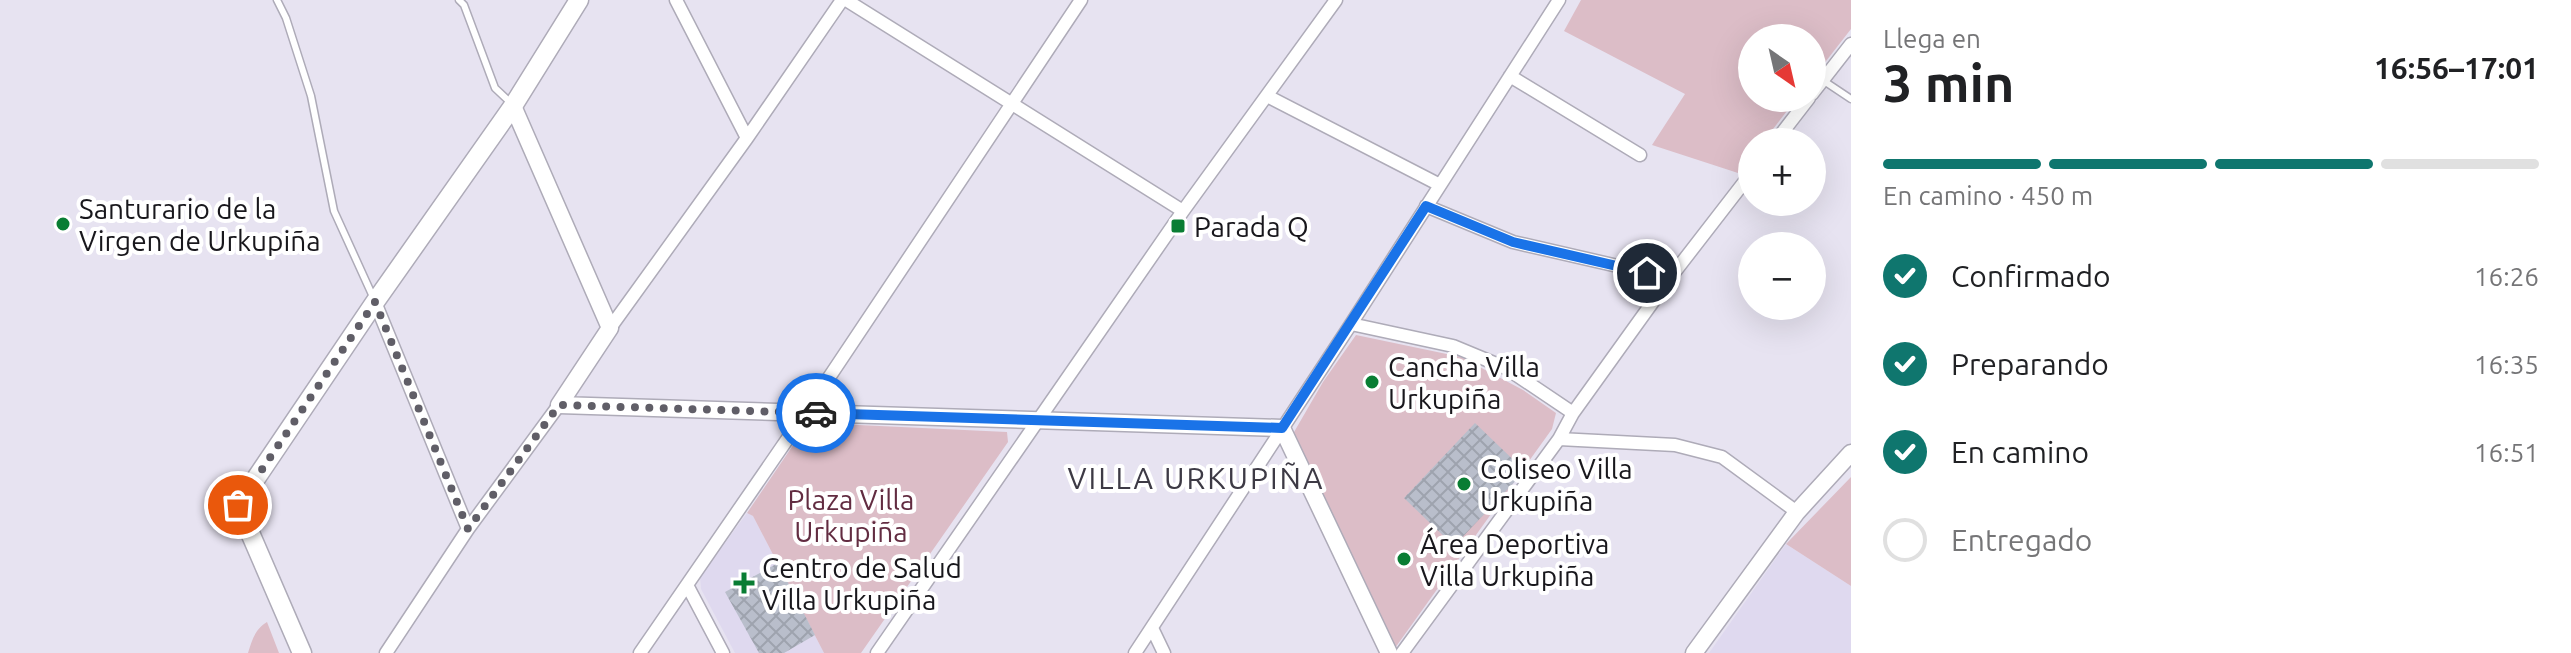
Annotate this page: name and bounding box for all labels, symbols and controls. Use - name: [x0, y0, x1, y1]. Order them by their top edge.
- north arrow: [1738, 24, 1826, 112]
- map controls: [1738, 24, 1826, 320]
- text: Llega en: [1883, 24, 1981, 53]
- text: 16:56–17:01: [2374, 51, 2539, 85]
- text: 3 min: [1883, 54, 2014, 112]
- button: +: [1738, 128, 1826, 216]
- text: En camino · 450 m: [1883, 181, 2093, 210]
- place label: Santurario de la Virgen de Urkupiña: [79, 193, 321, 256]
- place label: Parada Q: [1194, 211, 1309, 242]
- marker: Santurario de la Virgen de Urkupiña: [54, 215, 72, 233]
- marker: Parada Q: [1169, 217, 1187, 235]
- button: −: [1738, 232, 1826, 320]
- pin: [1613, 239, 1681, 307]
- icon: home: [1625, 251, 1669, 295]
- icon: check: [1883, 254, 1927, 298]
- text: Confirmado: [1951, 259, 2111, 293]
- text: 16:26: [2474, 262, 2539, 291]
- icon: check: [1883, 342, 1927, 386]
- text: Preparando: [1951, 347, 2109, 381]
- text: 16:35: [2474, 350, 2539, 379]
- place label: Cancha Villa Urkupiña: [1388, 351, 1540, 414]
- courier: [776, 373, 856, 453]
- marker: Cancha Villa Urkupiña: [1363, 373, 1381, 391]
- icon: car: [794, 391, 838, 435]
- icon: check: [1883, 430, 1927, 474]
- text: En camino: [1951, 435, 2089, 469]
- text: 16:51: [2474, 438, 2539, 467]
- place label: Coliseo Villa Urkupiña: [1480, 453, 1633, 516]
- district label: VILLA URKUPIÑA: [1068, 461, 1325, 495]
- pin: [204, 471, 272, 539]
- marker: Coliseo Villa Urkupiña: [1455, 475, 1473, 493]
- icon: bag: [216, 483, 260, 527]
- park label: Plaza Villa Urkupiña: [788, 484, 914, 547]
- text: Entregado: [1951, 523, 2092, 557]
- place label: Área Deportiva Villa Urkupiña: [1420, 527, 1609, 591]
- marker: Área Deportiva Villa Urkupiña: [1395, 550, 1413, 568]
- place label: Centro de Salud Villa Urkupiña: [762, 552, 962, 615]
- marker: Centro de Salud Villa Urkupiña: [733, 572, 755, 594]

